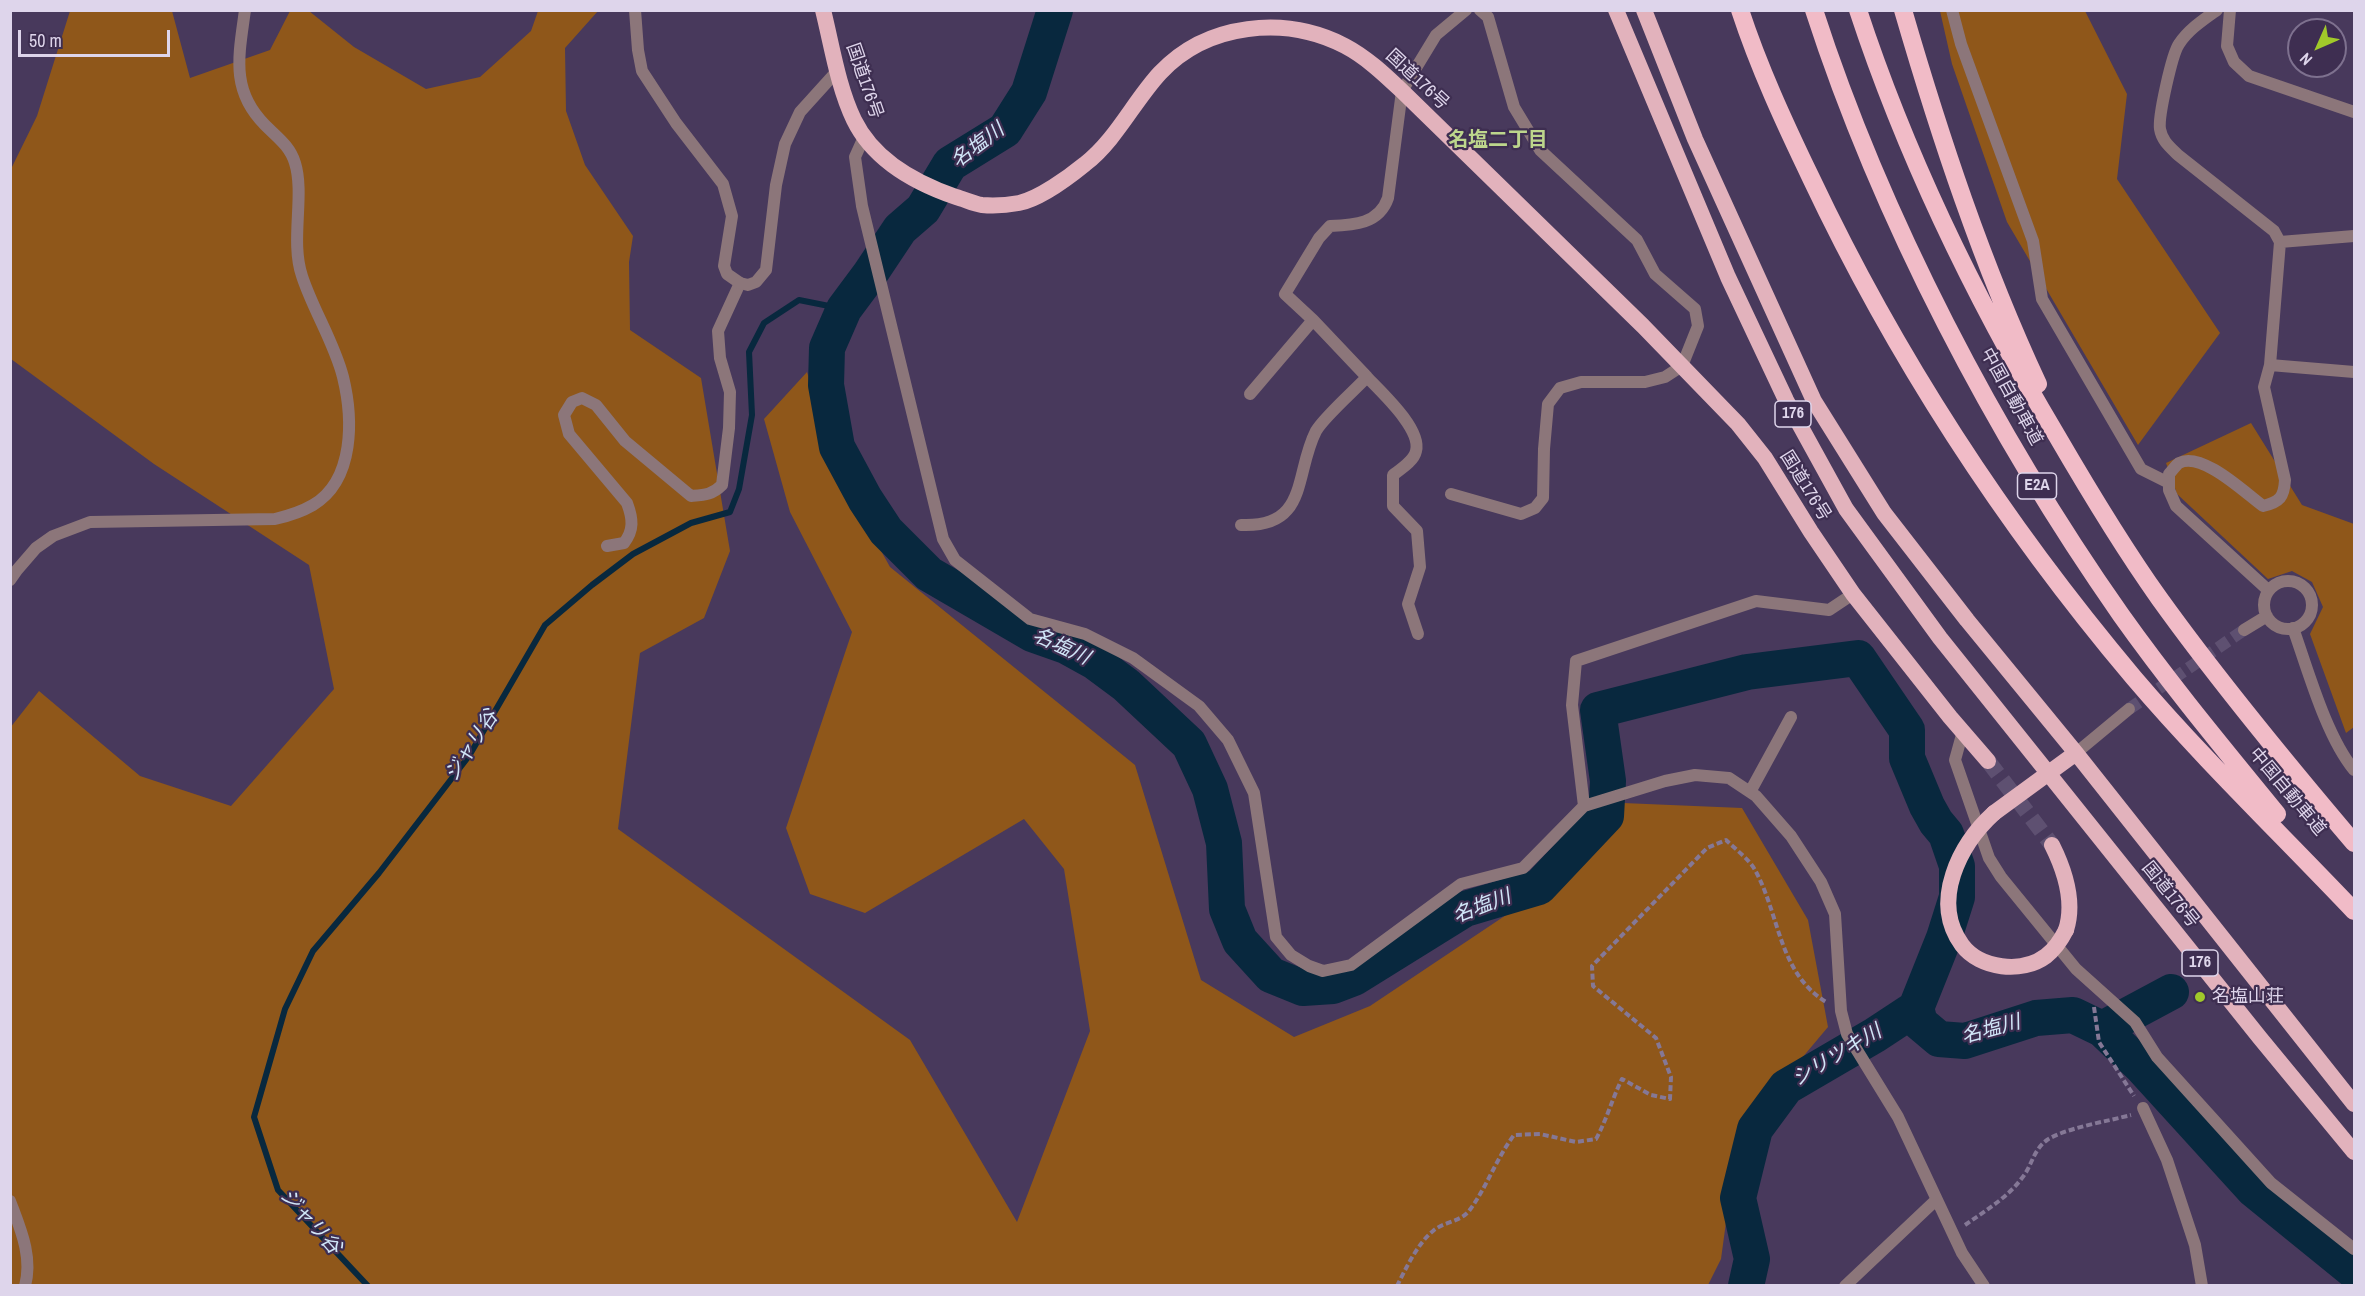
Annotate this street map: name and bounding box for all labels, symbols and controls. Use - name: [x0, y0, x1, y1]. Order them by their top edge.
- scale bar: [21, 18, 172, 56]
- north arrow: [2287, 18, 2347, 78]
- text: 50 m: [29, 28, 62, 53]
- street label: 国道176号: [841, 40, 887, 122]
- street label: 国道176号: [1381, 45, 1453, 115]
- text: N: [2295, 48, 2317, 70]
- water label: 名塩川: [947, 118, 1009, 174]
- district label: 名塩二丁目: [1448, 129, 1548, 153]
- street label: 中国自動車道: [1975, 345, 2047, 449]
- road number: 176: [1775, 401, 1811, 427]
- street label: 国道176号: [1775, 447, 1835, 525]
- road number: E2A: [2018, 473, 2056, 499]
- water label: 名塩川: [1029, 623, 1093, 671]
- water label: ジャリ谷: [440, 706, 504, 786]
- street label: 中国自動車道: [2244, 744, 2330, 840]
- street label: 国道176号: [2137, 858, 2203, 932]
- water label: 名塩川: [1450, 885, 1514, 929]
- road number: 176: [2182, 950, 2218, 976]
- place label: 名塩山荘: [2212, 986, 2284, 1008]
- marker: 名塩山荘: [2193, 990, 2207, 1004]
- water label: 名塩川: [1959, 1011, 2023, 1049]
- water label: シリツキ川: [1788, 1020, 1886, 1092]
- water label: ジャリ谷: [274, 1184, 346, 1260]

